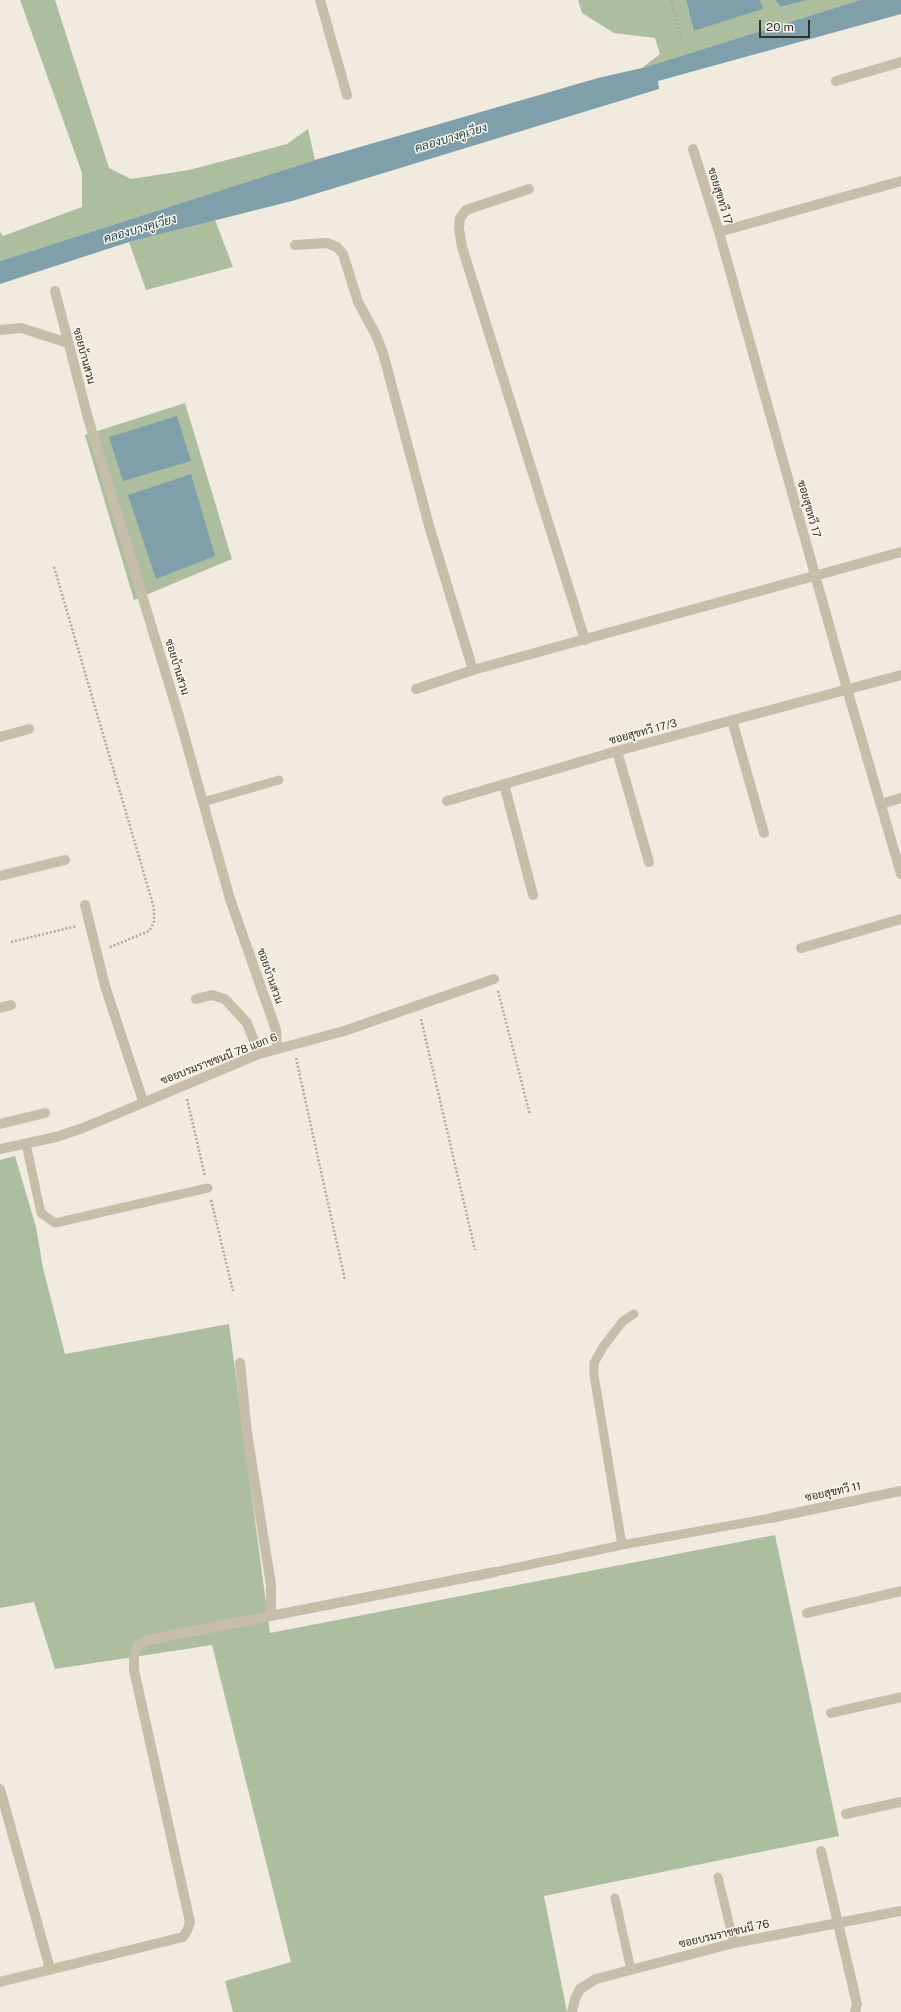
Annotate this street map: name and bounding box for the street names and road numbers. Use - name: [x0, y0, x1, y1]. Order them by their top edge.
- street label: ซอยสุขทวี 17: [705, 166, 735, 226]
- street label: ซอยบ้านสวน: [70, 326, 98, 386]
- street label: ซอยสุขทวี 17: [795, 479, 823, 539]
- street label: ซอยบ้านสวน: [162, 637, 192, 697]
- street label: ซอยสุขทวี 17/3: [608, 717, 678, 747]
- street label: ซอยบ้านสวน: [254, 946, 286, 1006]
- street label: ซอยบรมราชชนนี 78 แยก 6: [159, 1031, 279, 1087]
- street label: ซอยสุขทวี 11: [804, 1480, 862, 1504]
- street label: ซอยบรมราชชนนี 76: [677, 1917, 771, 1951]

